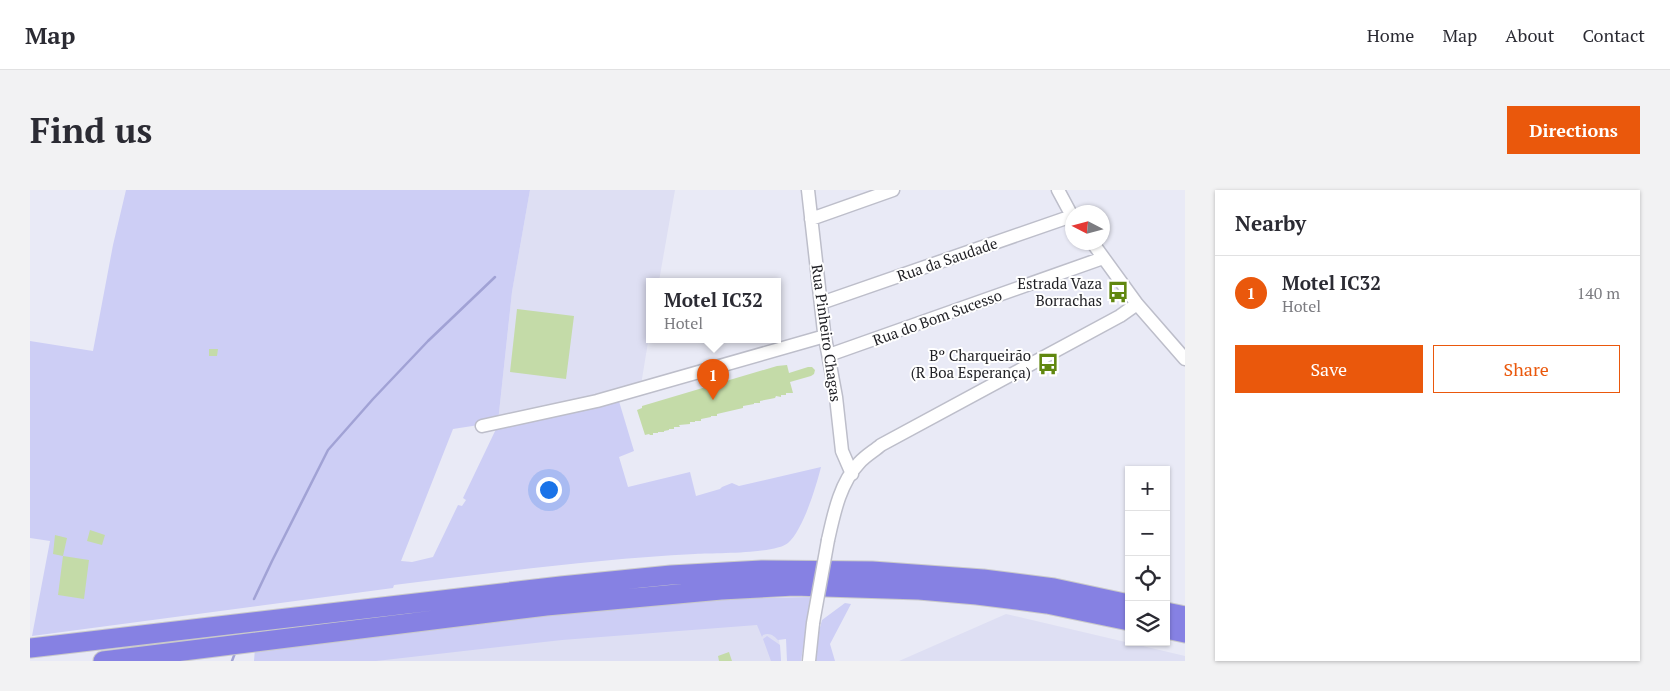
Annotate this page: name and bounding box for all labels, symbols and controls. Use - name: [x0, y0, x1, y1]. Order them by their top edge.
- text: Map: [25, 19, 75, 51]
- text: Home: [1367, 23, 1414, 47]
- text: Map: [1442, 23, 1477, 47]
- text: About: [1505, 23, 1554, 47]
- text: Contact: [1582, 23, 1645, 47]
- button: Directions: [1507, 106, 1640, 154]
- text: Find us: [30, 107, 152, 153]
- north arrow: [1065, 205, 1110, 250]
- text: Nearby: [1235, 209, 1306, 237]
- street label: Rua da Saudade: [894, 232, 1000, 286]
- street label: Rua Pinheiro Chagas: [807, 263, 847, 403]
- text: Motel IC32: [1282, 270, 1381, 295]
- place label: Estrada Vaza Borrachas: [1017, 273, 1102, 310]
- popup: [646, 278, 781, 343]
- bus stop icon: Estrada Vaza Borrachas: [1105, 279, 1131, 305]
- text: 1: [1246, 282, 1256, 304]
- text: 140 m: [1577, 282, 1620, 304]
- street label: Rua do Bom Sucesso: [870, 284, 1004, 350]
- text: Motel IC32: [664, 287, 763, 312]
- text: Hotel: [1282, 295, 1321, 317]
- text: Hotel: [664, 312, 703, 334]
- place label: Bº Charqueirão (R Boa Esperança): [911, 345, 1031, 382]
- button: Save: [1235, 345, 1423, 393]
- button: Share: [1433, 345, 1620, 393]
- bus stop icon: Bº Charqueirão (R Boa Esperança): [1035, 351, 1061, 377]
- pin: 1: [697, 359, 729, 400]
- map controls: [1125, 466, 1170, 646]
- button: +: [1125, 466, 1170, 511]
- your location: [536, 477, 562, 503]
- button: −: [1125, 511, 1170, 556]
- button: locate: [1125, 556, 1170, 601]
- button: layers: [1125, 601, 1170, 646]

